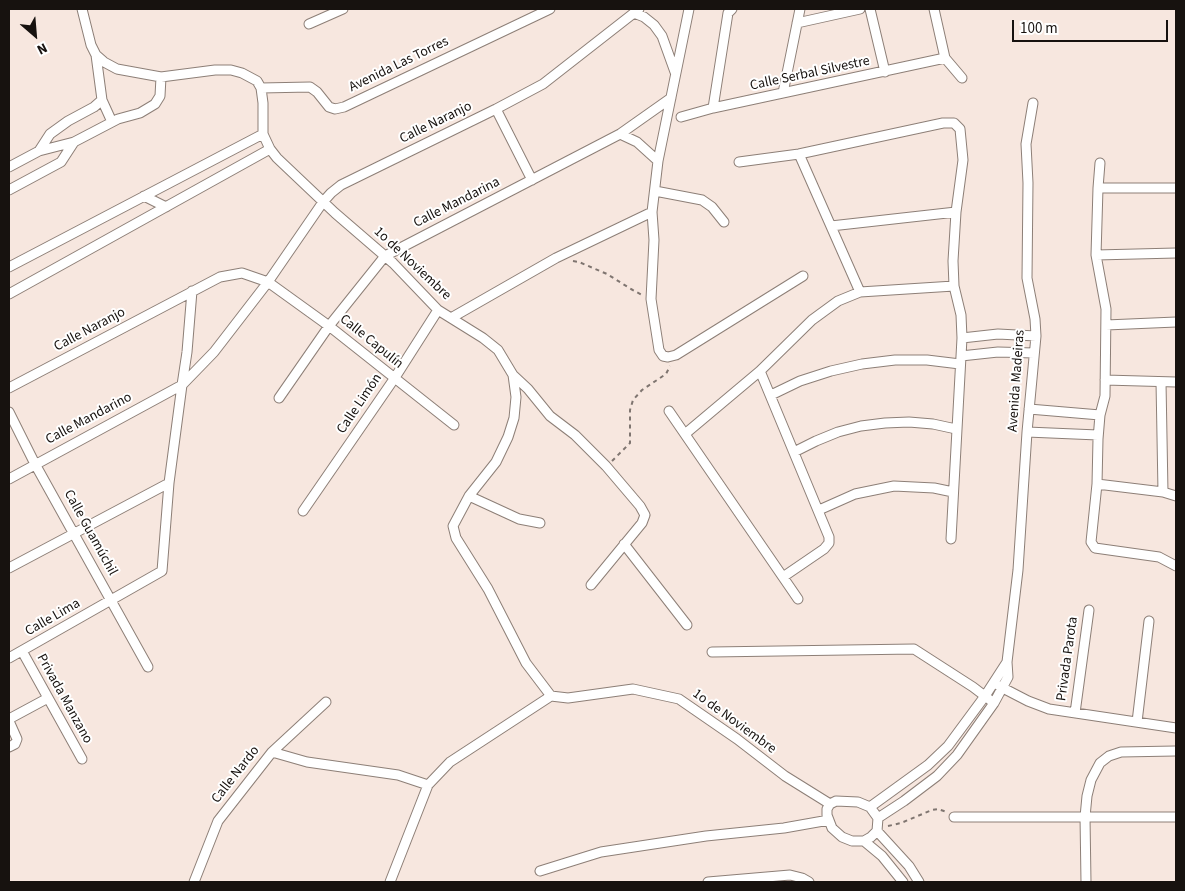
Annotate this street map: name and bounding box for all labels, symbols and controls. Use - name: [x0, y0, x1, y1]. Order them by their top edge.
- north arrow: [10, 10, 60, 60]
- scale bar: [1015, 10, 1171, 42]
- text: 100 m: [1020, 18, 1058, 39]
- street label: Avenida Las Torres: [346, 34, 452, 96]
- text: N: [33, 37, 50, 59]
- street label: Calle Serbal Silvestre: [749, 53, 871, 95]
- street label: Calle Naranjo: [397, 98, 475, 148]
- street label: Calle Mandarina: [411, 174, 503, 232]
- street label: 1o de Noviembre: [370, 224, 454, 304]
- street label: Calle Naranjo: [51, 304, 129, 356]
- street label: Calle Capulín: [336, 311, 406, 373]
- street label: Avenida Madeiras: [1005, 329, 1029, 433]
- street label: Calle Limón: [334, 371, 386, 437]
- street label: Calle Mandarino: [43, 389, 135, 449]
- street label: Calle Guamúchil: [60, 487, 120, 579]
- street label: Calle Lima: [22, 596, 84, 640]
- street label: Privada Parota: [1054, 616, 1082, 702]
- street label: Privada Manzano: [32, 651, 96, 747]
- street label: 1o de Noviembre: [689, 686, 779, 758]
- street label: Calle Nardo: [208, 743, 264, 807]

